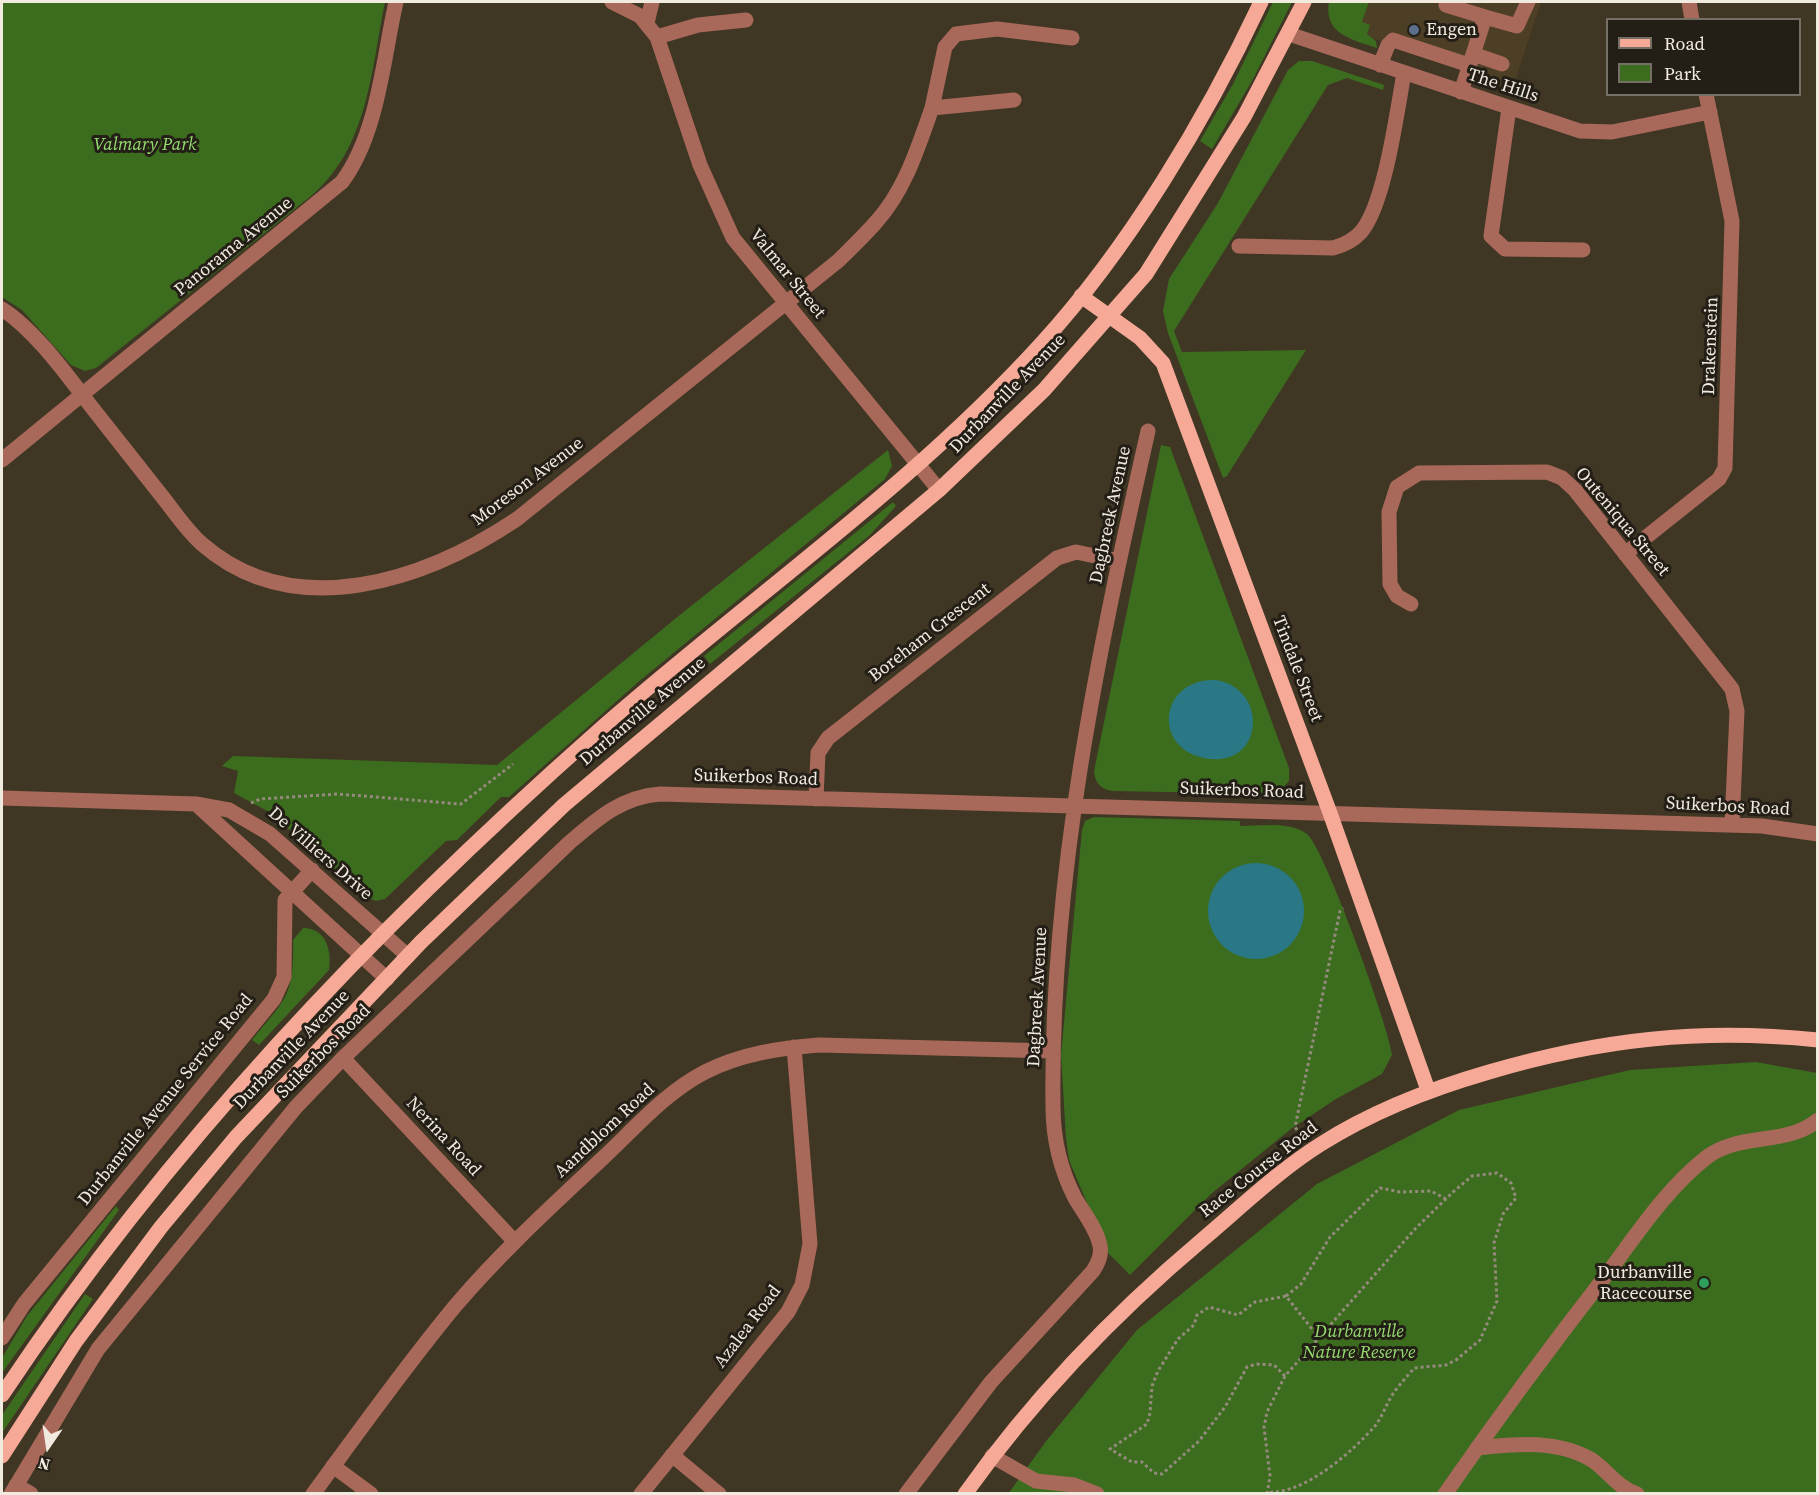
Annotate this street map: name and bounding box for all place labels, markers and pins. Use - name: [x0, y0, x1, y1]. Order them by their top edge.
- place label: Engen: [1426, 19, 1477, 41]
- marker: Engen: [1407, 23, 1421, 37]
- place label: Durbanville Racecourse: [1597, 1262, 1692, 1304]
- marker: Durbanville Racecourse: [1697, 1276, 1711, 1290]

